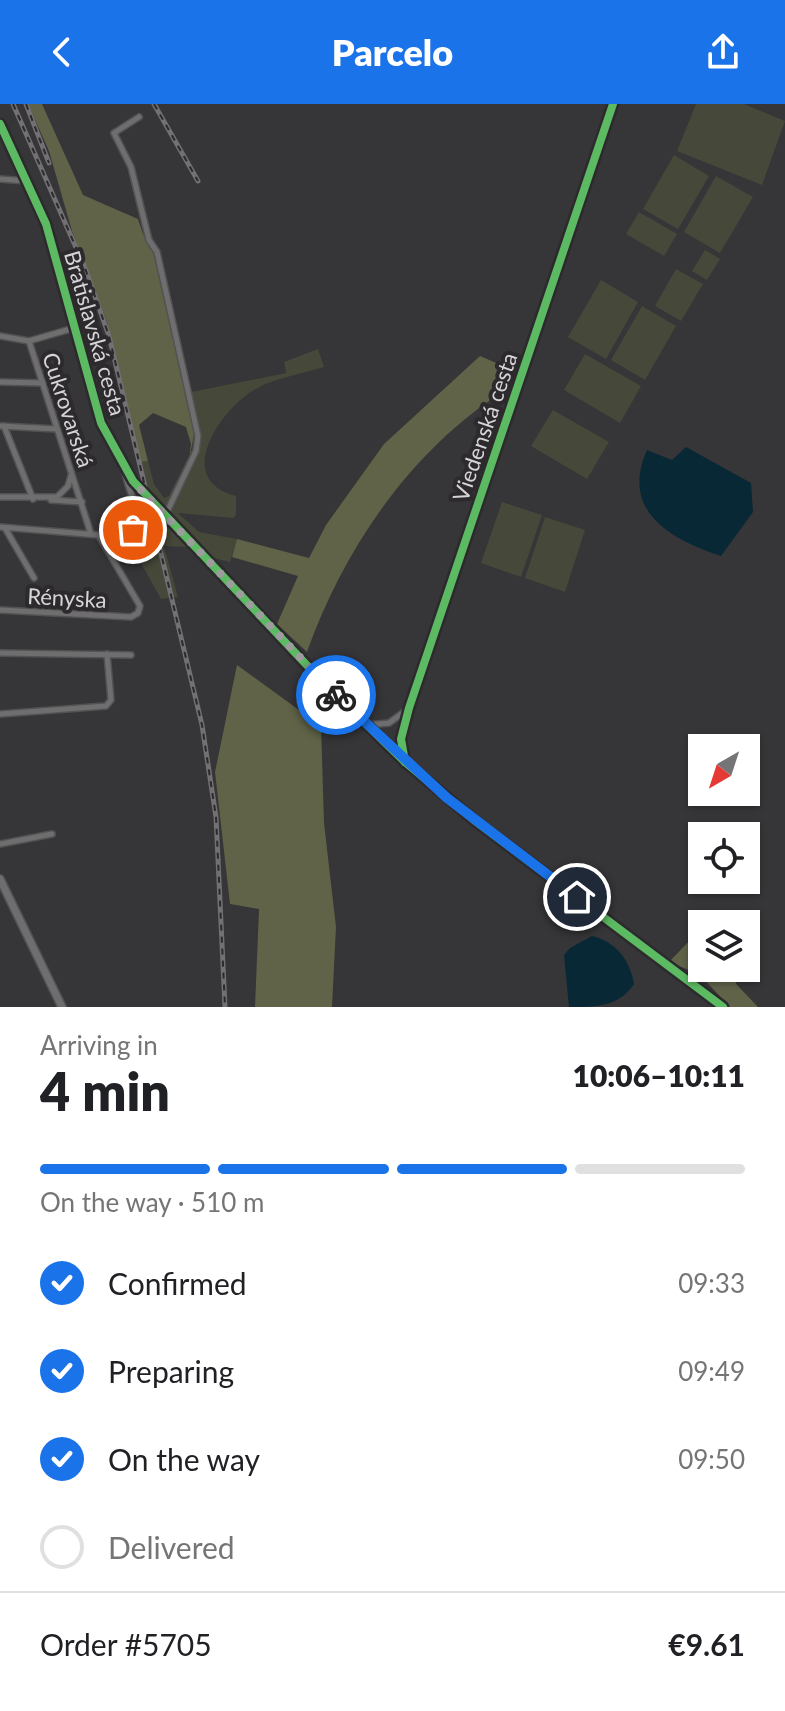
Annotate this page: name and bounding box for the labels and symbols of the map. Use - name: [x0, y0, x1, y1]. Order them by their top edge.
- street label: Bratislavská cesta: [59, 247, 132, 418]
- street label: Cukrovarská: [37, 349, 100, 471]
- street label: Viedenská cesta: [446, 349, 523, 505]
- pin: [99, 496, 167, 564]
- street label: Rényska: [27, 582, 107, 613]
- courier: [296, 655, 376, 735]
- north arrow: [688, 734, 760, 806]
- pin: [543, 863, 611, 931]

